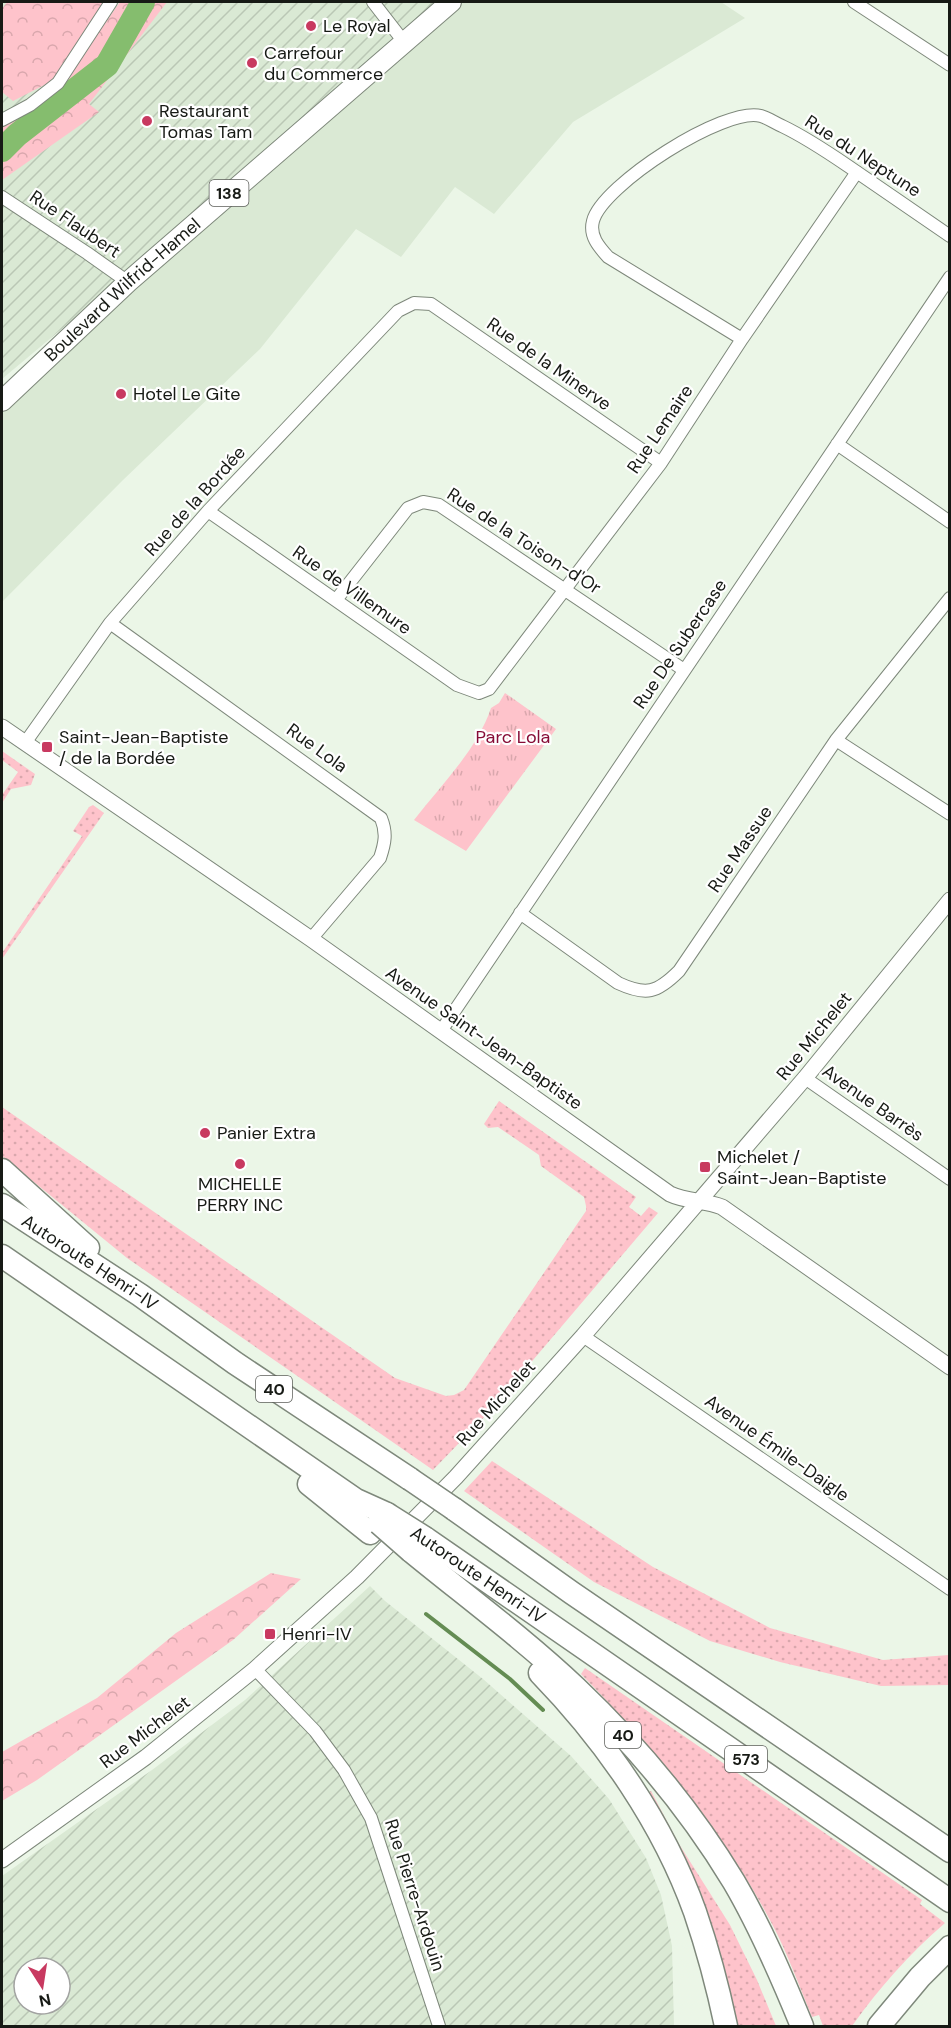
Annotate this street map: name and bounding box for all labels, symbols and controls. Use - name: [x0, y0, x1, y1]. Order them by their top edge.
- place label: Le Royal: [323, 14, 390, 38]
- marker: Le Royal: [304, 19, 318, 33]
- place label: Carrefour du Commerce: [264, 41, 383, 86]
- marker: Carrefour du Commerce: [245, 56, 259, 70]
- place label: Restaurant Tomas Tam: [159, 99, 252, 144]
- street label: Rue du Neptune: [800, 109, 926, 203]
- marker: Restaurant Tomas Tam: [140, 114, 154, 128]
- road number: 138: [210, 180, 248, 206]
- street label: Rue Flaubert: [25, 185, 125, 263]
- street label: Boulevard Wilfrid-Hamel: [39, 212, 206, 367]
- street label: Rue de la Minerve: [482, 312, 616, 416]
- street label: Rue Lemaire: [622, 380, 698, 478]
- place label: Hotel Le Gite: [133, 382, 241, 406]
- marker: Hotel Le Gite: [114, 387, 128, 401]
- street label: Rue de la Bordée: [139, 441, 251, 561]
- street label: Rue de la Toison-d'Or: [442, 482, 606, 600]
- street label: Rue de Villemure: [288, 540, 416, 640]
- street label: Rue De Subercase: [628, 575, 732, 713]
- street label: Rue Lola: [282, 718, 352, 778]
- place label: Saint-Jean-Baptiste / de la Bordée: [59, 725, 228, 770]
- park label: Parc Lola: [476, 725, 550, 749]
- marker: Saint-Jean-Baptiste / de la Bordée: [40, 740, 54, 754]
- street label: Rue Massue: [702, 801, 778, 897]
- street label: Avenue Saint-Jean-Baptiste: [381, 961, 587, 1115]
- street label: Rue Michelet: [771, 987, 857, 1085]
- street label: Avenue Barrès: [817, 1059, 929, 1147]
- place label: Panier Extra: [217, 1121, 316, 1145]
- marker: Panier Extra: [198, 1126, 212, 1140]
- place label: Michelet / Saint-Jean-Baptiste: [717, 1145, 886, 1190]
- marker: MICHELLE PERRY INC: [233, 1157, 247, 1171]
- marker: Michelet / Saint-Jean-Baptiste: [698, 1160, 712, 1174]
- place label: MICHELLE PERRY INC: [197, 1172, 283, 1217]
- street label: Autoroute Henri-IV: [17, 1209, 163, 1316]
- street label: Rue Michelet: [451, 1355, 541, 1451]
- road number: 40: [256, 1376, 292, 1402]
- street label: Avenue Émile-Daigle: [700, 1389, 854, 1507]
- street label: Autoroute Henri-IV: [406, 1521, 550, 1629]
- place label: Henri-IV: [282, 1622, 352, 1646]
- marker: Henri-IV: [263, 1627, 277, 1641]
- street label: Rue Michelet: [95, 1690, 195, 1774]
- road number: 40: [605, 1722, 641, 1748]
- road number: 573: [725, 1746, 767, 1772]
- street label: Rue Pierre-Ardouin: [379, 1816, 451, 1974]
- north arrow: [12, 1956, 72, 2016]
- text: N: [37, 1989, 53, 2012]

